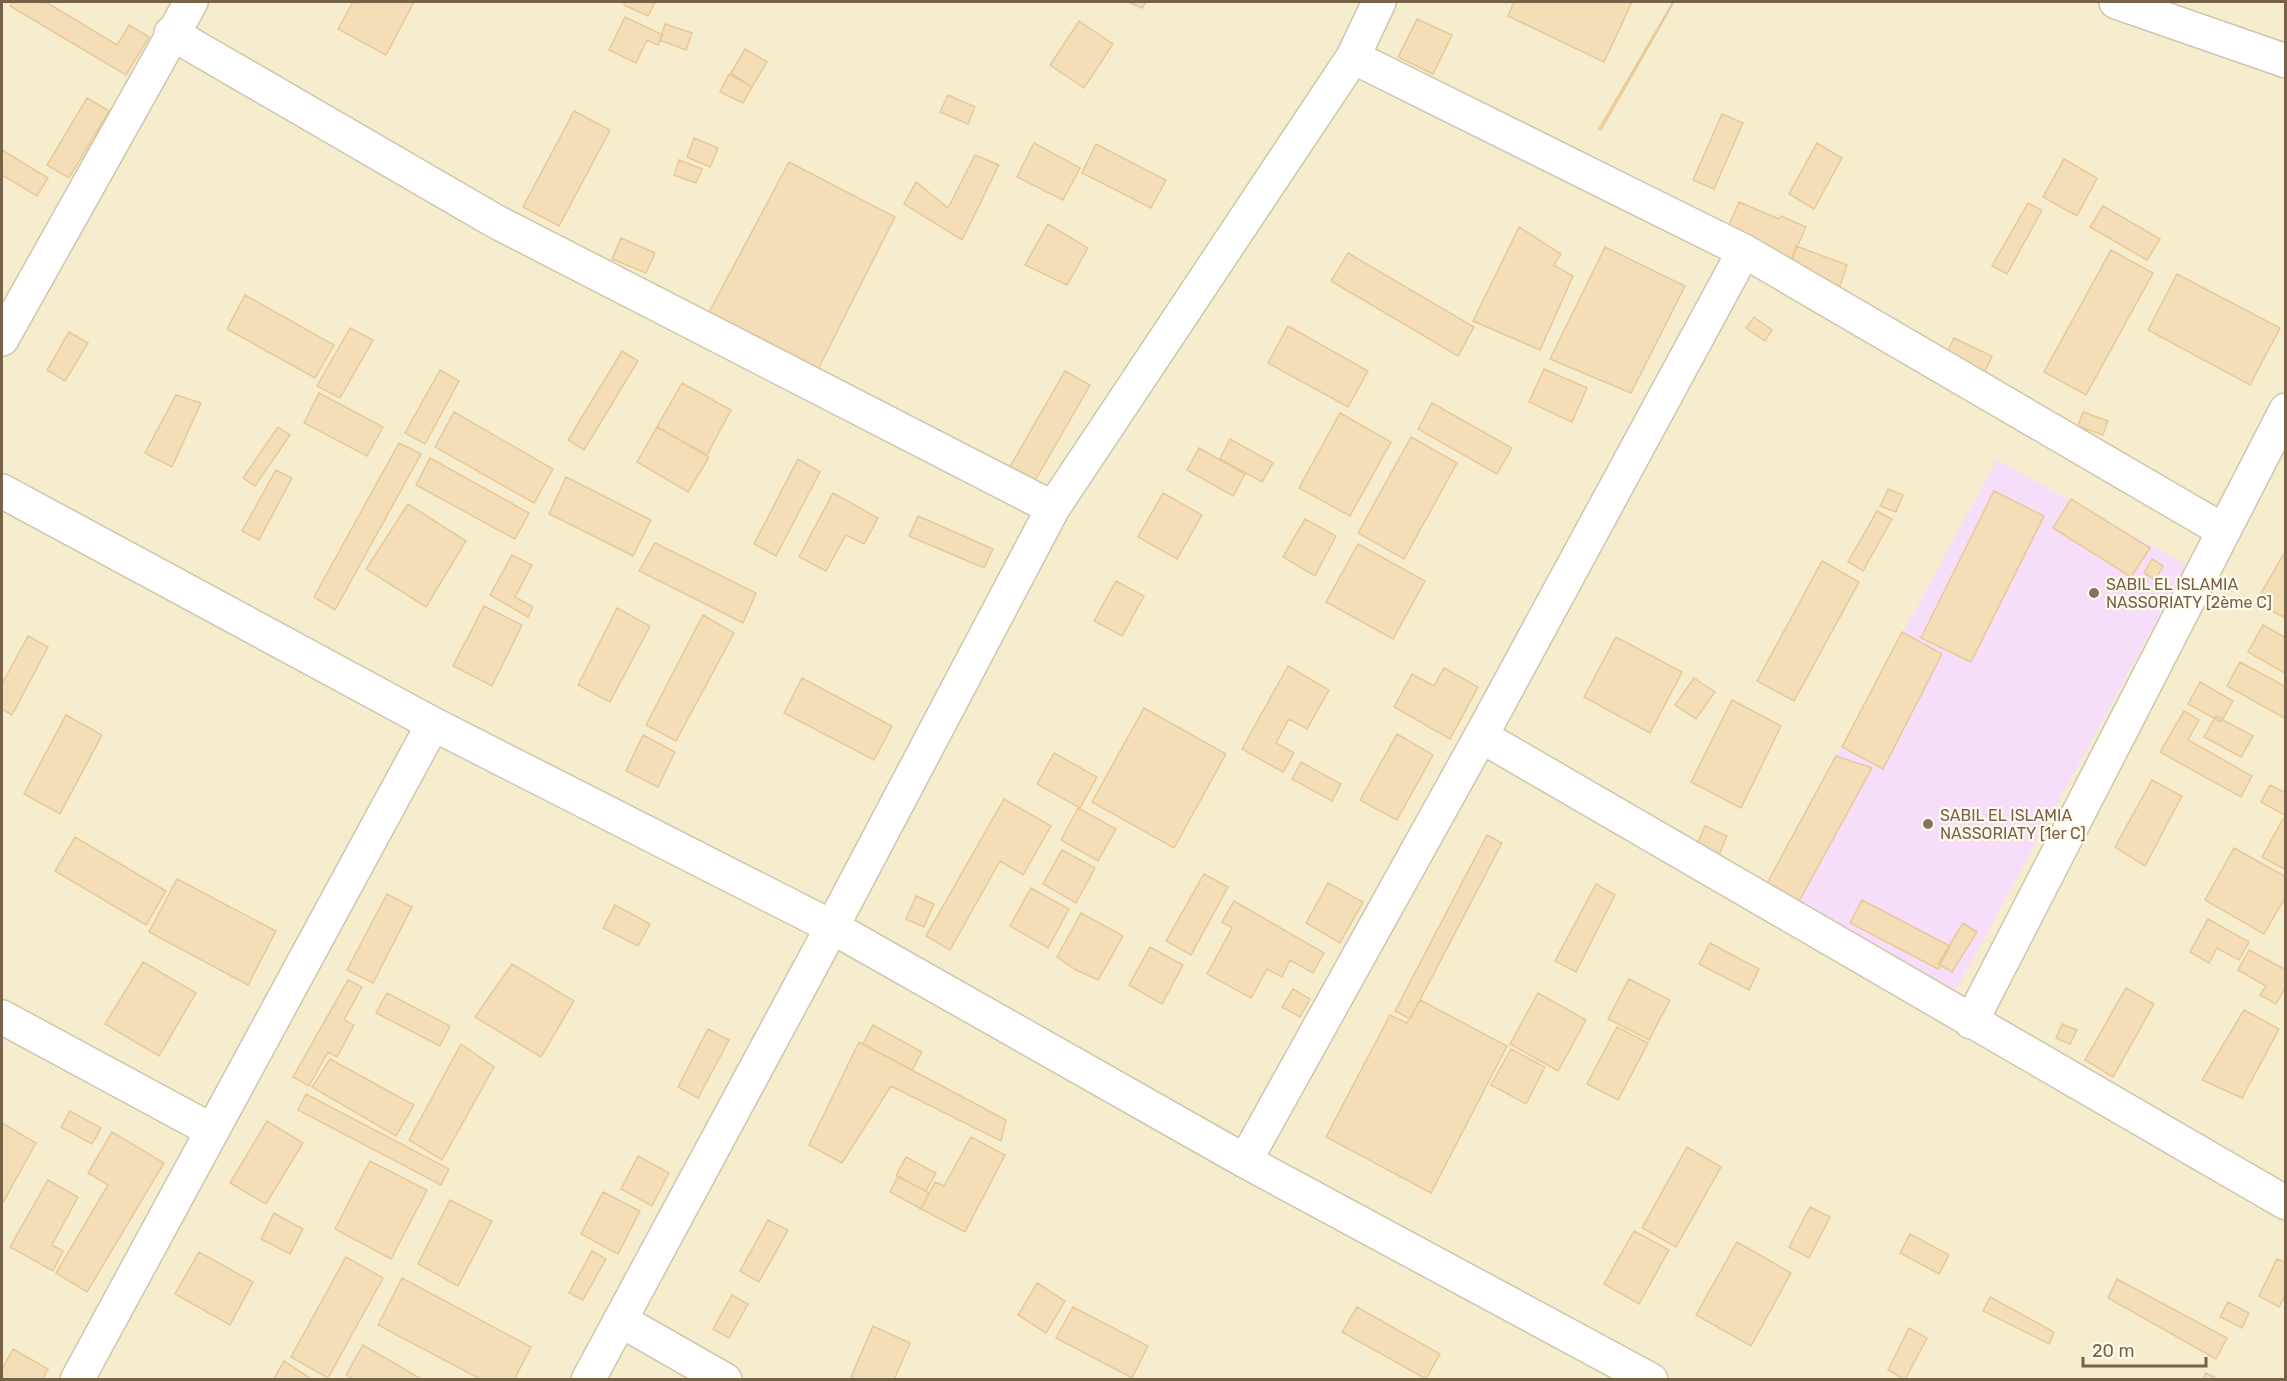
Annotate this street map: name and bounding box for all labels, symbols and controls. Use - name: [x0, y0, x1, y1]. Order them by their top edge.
- place label: SABIL EL ISLAMIA NASSORIATY [2ème C]: [2106, 575, 2272, 612]
- marker: SABIL EL ISLAMIA NASSORIATY [2ème C]: [2087, 586, 2101, 600]
- place label: SABIL EL ISLAMIA NASSORIATY [1er C]: [1940, 806, 2086, 843]
- marker: SABIL EL ISLAMIA NASSORIATY [1er C]: [1921, 817, 1935, 831]
- scale bar: [2083, 1330, 2206, 1368]
- text: 20 m: [2092, 1340, 2134, 1362]

